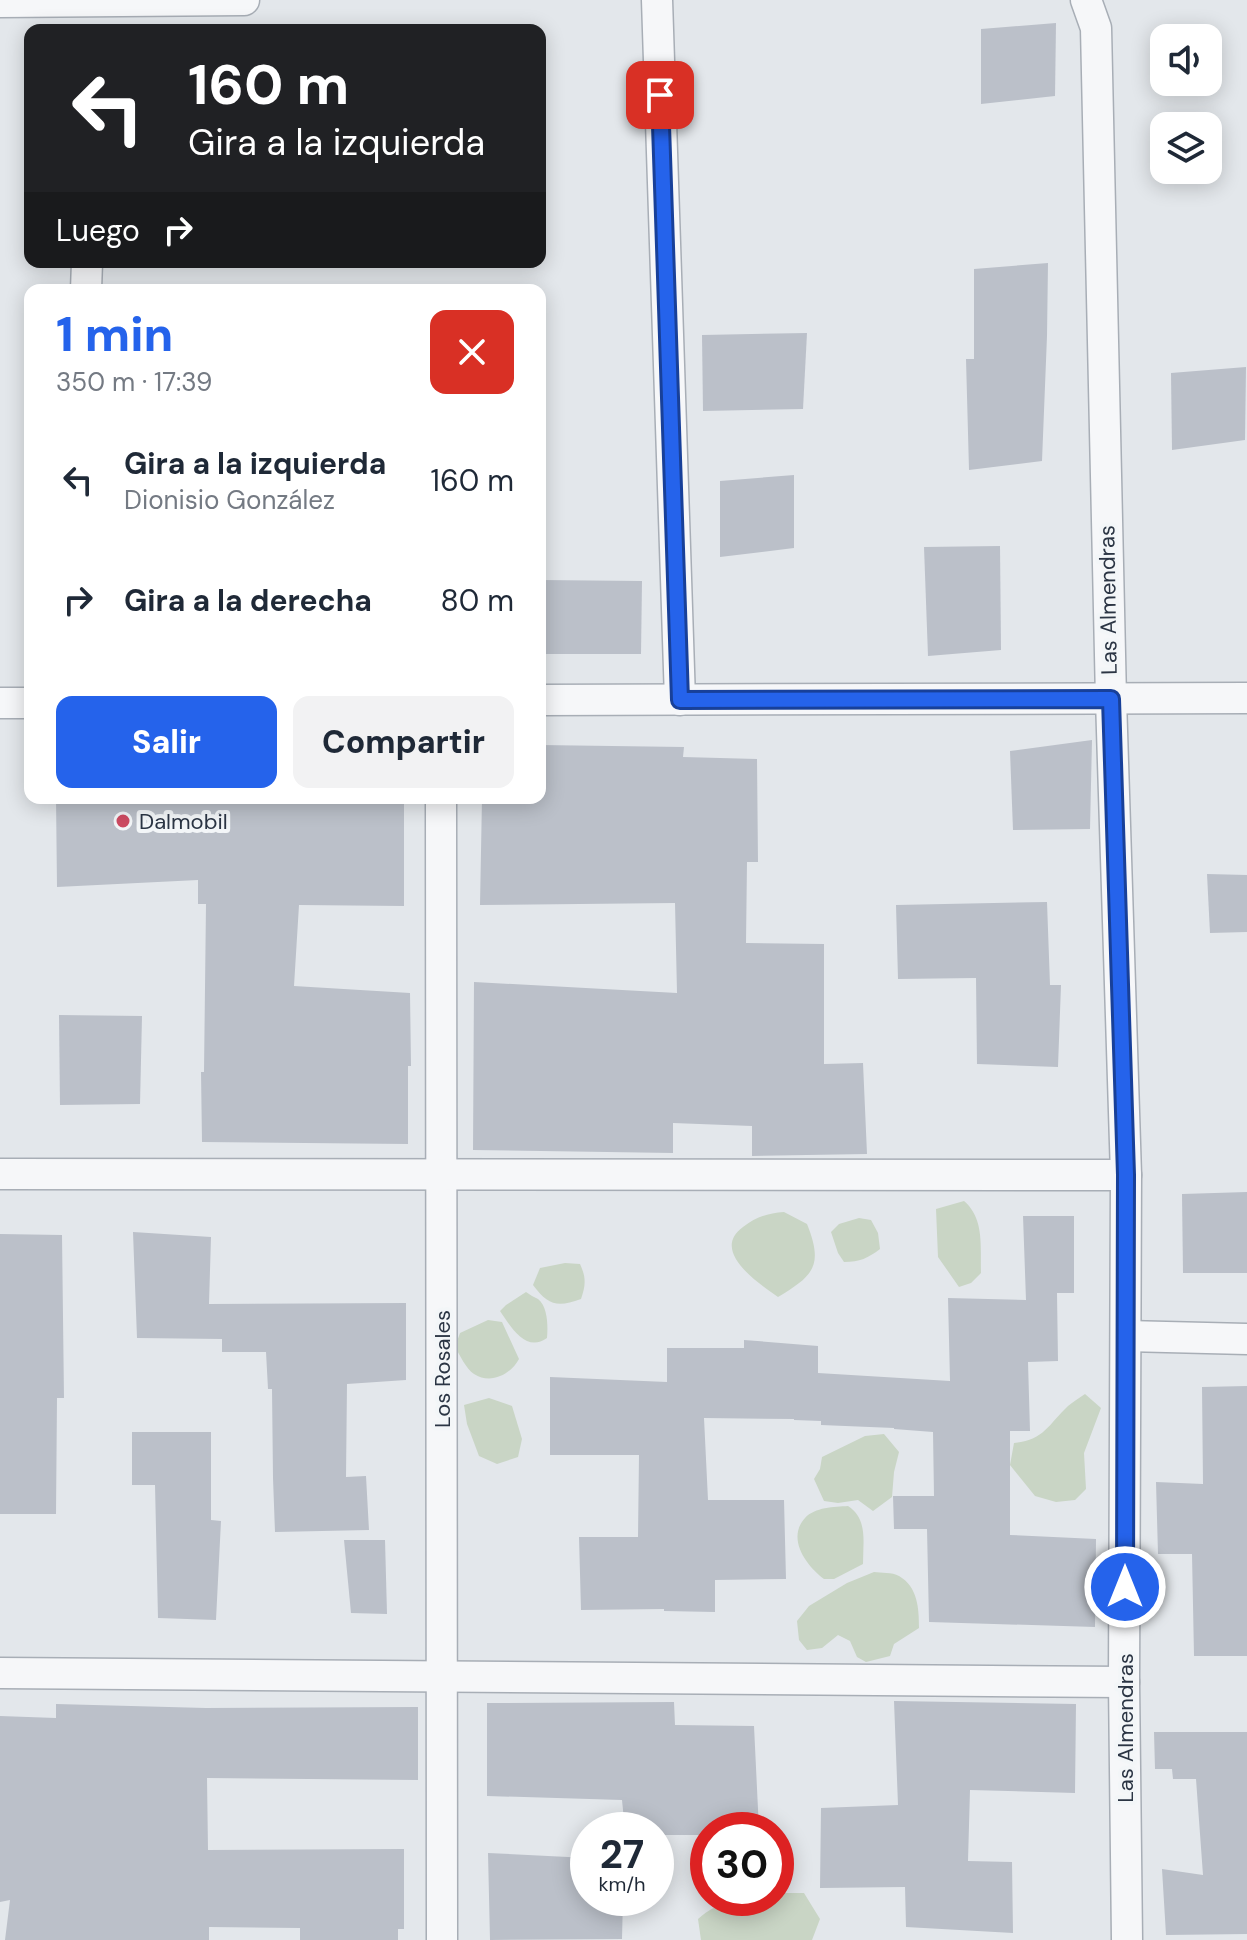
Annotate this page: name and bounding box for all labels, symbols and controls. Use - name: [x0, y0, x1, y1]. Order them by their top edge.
- map controls: [1150, 24, 1222, 184]
- button: sound: [1150, 24, 1222, 96]
- text: 160 m: [188, 48, 349, 121]
- icon: left: [56, 56, 160, 160]
- pin: [626, 61, 694, 129]
- icon: arrive: [638, 73, 682, 117]
- button: layers: [1150, 112, 1222, 184]
- text: Gira a la izquierda: [188, 119, 485, 166]
- icon: right: [156, 208, 200, 252]
- text: Luego: [56, 211, 140, 250]
- text: 1 min: [56, 303, 173, 366]
- button: close: [430, 310, 514, 394]
- text: 350 m · 17:39: [56, 365, 212, 399]
- text: Gira a la izquierda: [124, 444, 386, 483]
- icon: left: [56, 458, 100, 502]
- text: 160 m: [431, 461, 514, 500]
- text: Dionisio González: [124, 483, 335, 517]
- street label: Las Almendras: [1092, 525, 1124, 675]
- icon: right: [56, 578, 100, 622]
- text: Gira a la derecha: [124, 581, 372, 620]
- text: 80 m: [441, 581, 514, 620]
- button: Salir: [56, 696, 277, 788]
- button: Compartir: [293, 696, 514, 788]
- place label: Dalmobil: [139, 807, 228, 836]
- marker: Dalmobil: [114, 812, 132, 830]
- street label: Los Rosales: [428, 1310, 457, 1428]
- position arrow: [1083, 1545, 1167, 1629]
- street label: Las Almendras: [1111, 1653, 1140, 1803]
- speed limit sign: 30: [690, 1812, 794, 1916]
- text: 27: [600, 1828, 644, 1880]
- text: km/h: [598, 1871, 646, 1897]

